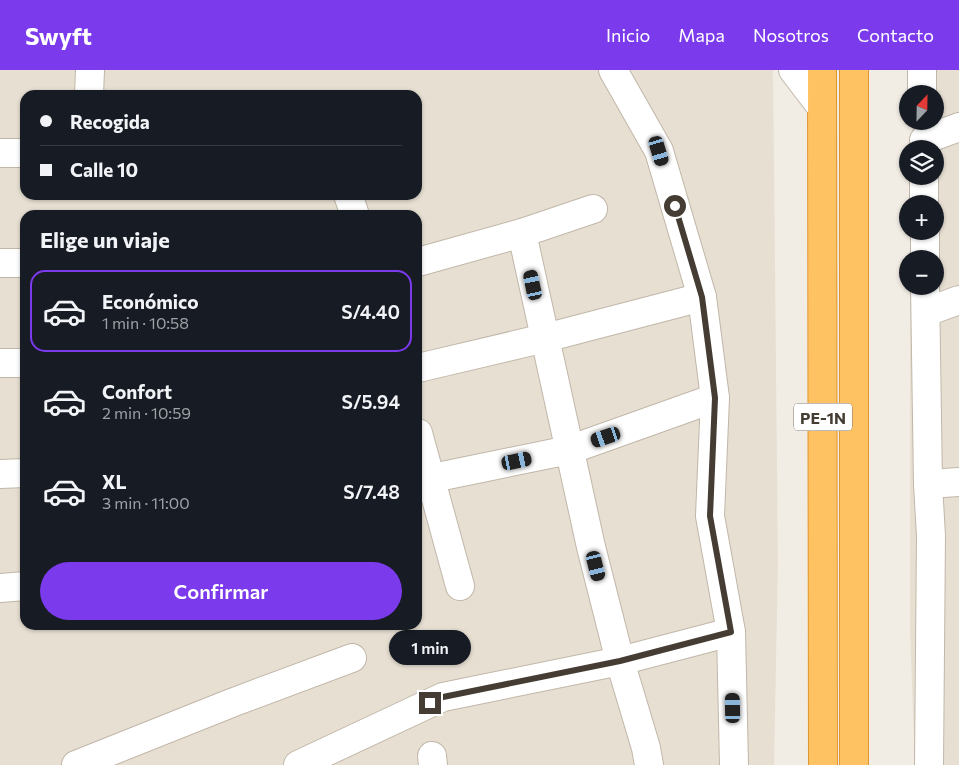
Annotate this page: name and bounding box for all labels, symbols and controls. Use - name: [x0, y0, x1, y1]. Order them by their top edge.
- text: Swyft: [25, 21, 92, 50]
- text: Inicio: [606, 24, 650, 46]
- text: Mapa: [678, 24, 725, 46]
- text: Nosotros: [753, 24, 829, 46]
- text: Contacto: [857, 24, 934, 46]
- north arrow: [899, 85, 944, 130]
- map controls: [899, 85, 944, 295]
- text: Recogida: [70, 110, 150, 133]
- car: [647, 134, 670, 168]
- button: layers: [899, 140, 944, 185]
- text: Calle 10: [70, 158, 138, 181]
- route start: [664, 195, 686, 217]
- button: +: [899, 195, 944, 240]
- text: Elige un viaje: [40, 226, 170, 253]
- button: −: [899, 250, 944, 295]
- car: [522, 269, 543, 301]
- icon: car: [42, 289, 87, 334]
- text: Económico: [102, 290, 199, 313]
- text: S/4.40: [341, 300, 400, 323]
- text: 1 min · 10:58: [102, 313, 189, 332]
- icon: car: [42, 379, 87, 424]
- text: Confort: [102, 380, 172, 403]
- text: S/5.94: [342, 390, 400, 413]
- text: 2 min · 10:59: [102, 403, 191, 422]
- road number: PE-1N: [794, 404, 852, 431]
- car: [589, 425, 622, 449]
- car: [500, 451, 533, 471]
- icon: car: [42, 469, 87, 514]
- text: XL: [102, 470, 127, 493]
- text: S/7.48: [343, 480, 400, 503]
- text: 3 min · 11:00: [102, 493, 190, 512]
- car: [585, 550, 606, 582]
- button: Confirmar: [40, 562, 402, 620]
- callout: 1 min: [389, 630, 471, 666]
- text: 1 min: [411, 638, 449, 657]
- route end: [419, 692, 441, 714]
- car: [725, 693, 740, 723]

